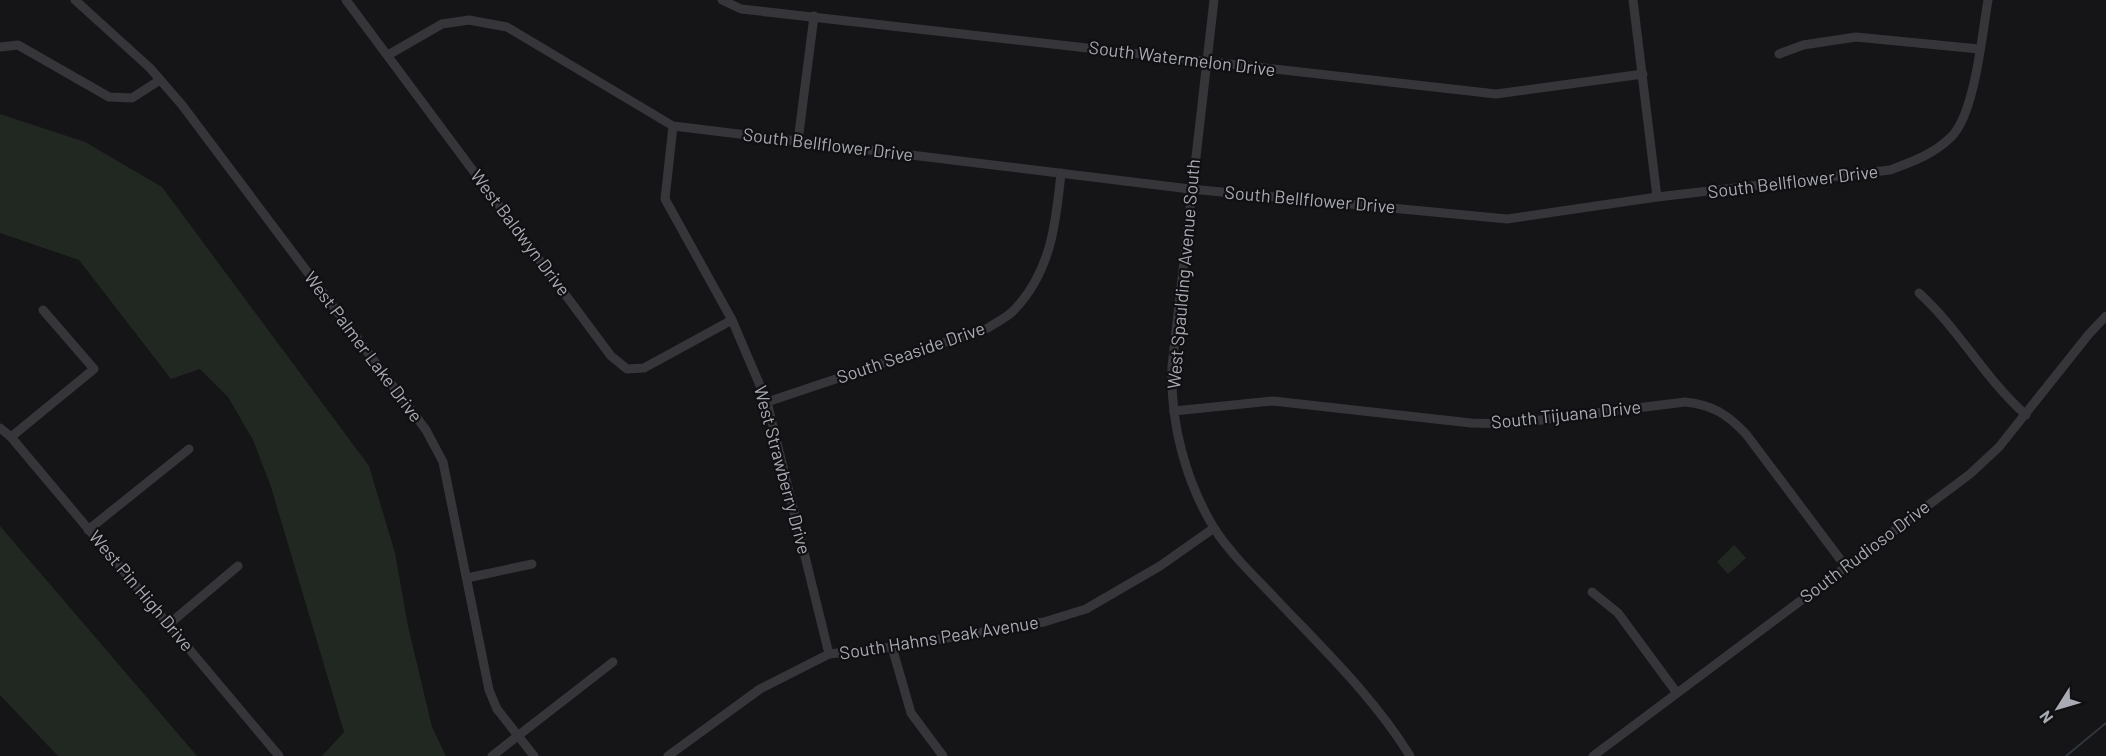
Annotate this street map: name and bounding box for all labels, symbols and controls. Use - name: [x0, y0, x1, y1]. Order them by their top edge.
- street label: South Watermelon Drive: [1087, 36, 1277, 80]
- street label: South Bellflower Drive: [742, 123, 915, 165]
- street label: West Spaulding Avenue South: [1162, 158, 1204, 390]
- street label: South Bellflower Drive: [1706, 160, 1879, 202]
- street label: West Baldwyn Drive: [466, 165, 575, 300]
- street label: South Bellflower Drive: [1224, 181, 1396, 217]
- street label: West Palmer Lake Drive: [300, 267, 428, 426]
- street label: South Seaside Drive: [834, 316, 988, 388]
- street label: West Strawberry Drive: [750, 383, 816, 556]
- street label: South Tijuana Drive: [1490, 395, 1642, 433]
- street label: South Rudioso Drive: [1795, 495, 1934, 607]
- street label: West Pin High Drive: [85, 525, 199, 655]
- street label: South Hahns Peak Avenue: [838, 610, 1040, 664]
- north arrow: [2028, 678, 2088, 738]
- text: N: [2035, 707, 2056, 727]

